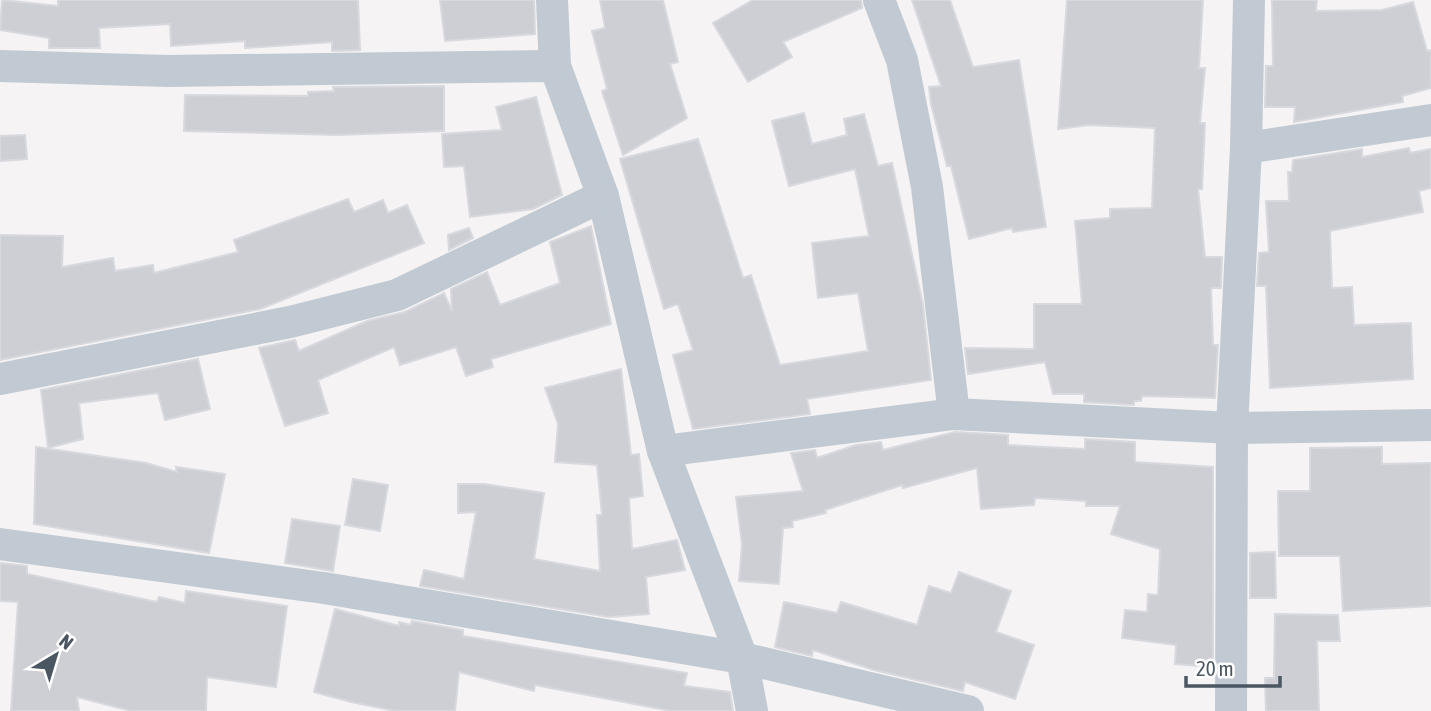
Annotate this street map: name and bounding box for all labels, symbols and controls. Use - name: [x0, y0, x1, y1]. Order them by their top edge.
- north arrow: [21, 620, 91, 690]
- text: N: [55, 629, 78, 654]
- scale bar: [1186, 644, 1280, 688]
- text: 20 m: [1196, 656, 1234, 680]

